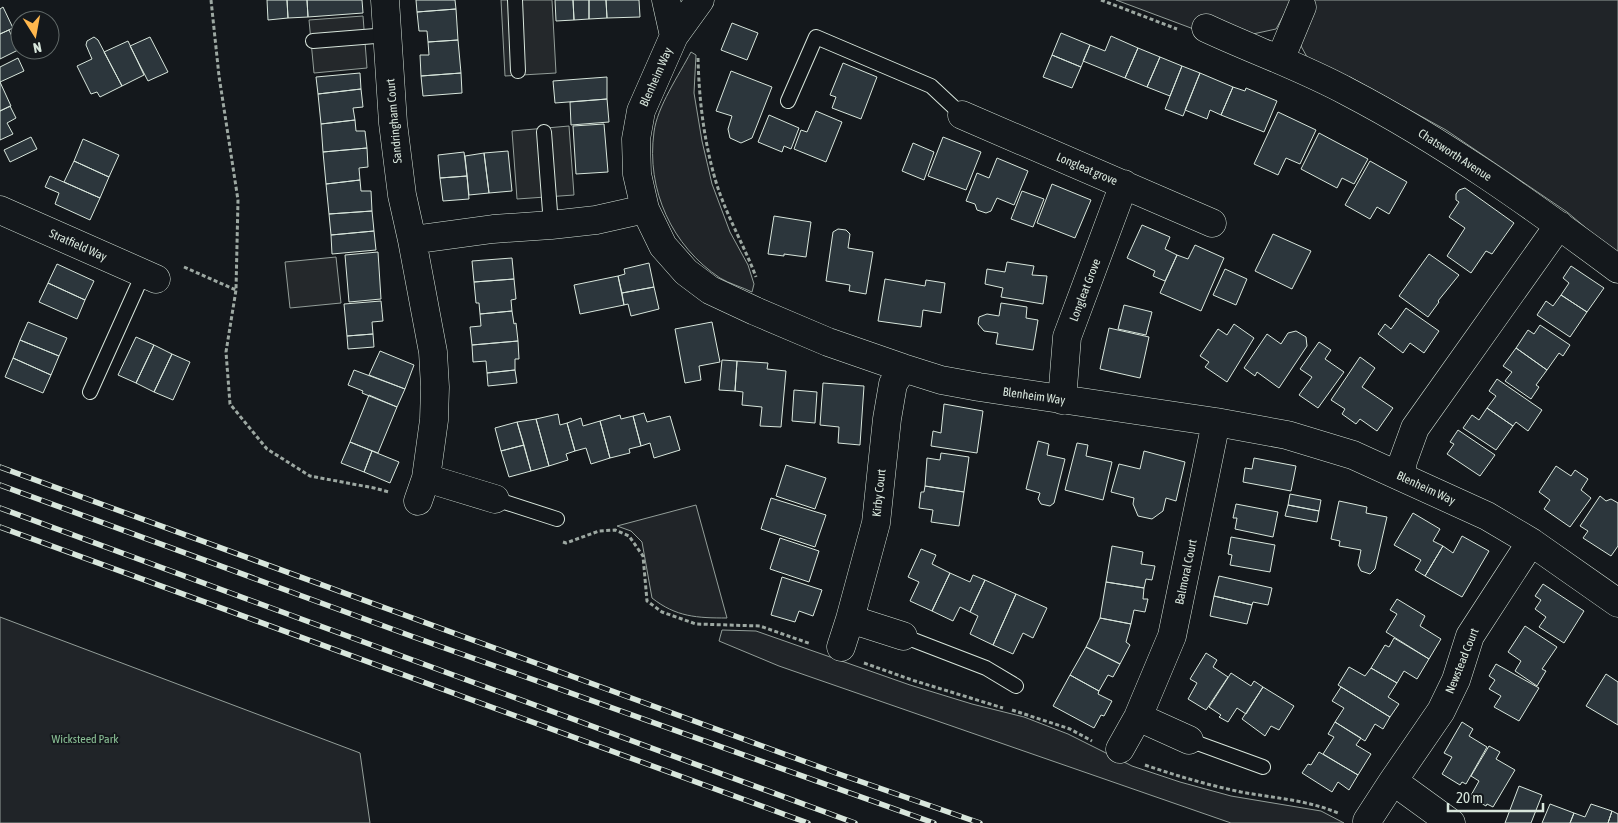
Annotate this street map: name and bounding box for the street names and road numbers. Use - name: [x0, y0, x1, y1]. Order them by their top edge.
- street label: Blenheim Way: [637, 45, 675, 109]
- street label: Sandringham Court: [383, 78, 405, 164]
- street label: Chatsworth Avenue: [1416, 126, 1494, 184]
- street label: Longleat grove: [1054, 150, 1120, 188]
- street label: Stratfield Way: [47, 226, 109, 264]
- street label: Longleat Grove: [1067, 257, 1103, 323]
- street label: Blenheim Way: [1002, 385, 1066, 407]
- street label: Kirby Court: [870, 468, 889, 518]
- street label: Blenheim Way: [1394, 468, 1458, 508]
- street label: Balmoral Court: [1172, 538, 1200, 606]
- street label: Newstead Court: [1443, 626, 1482, 696]

